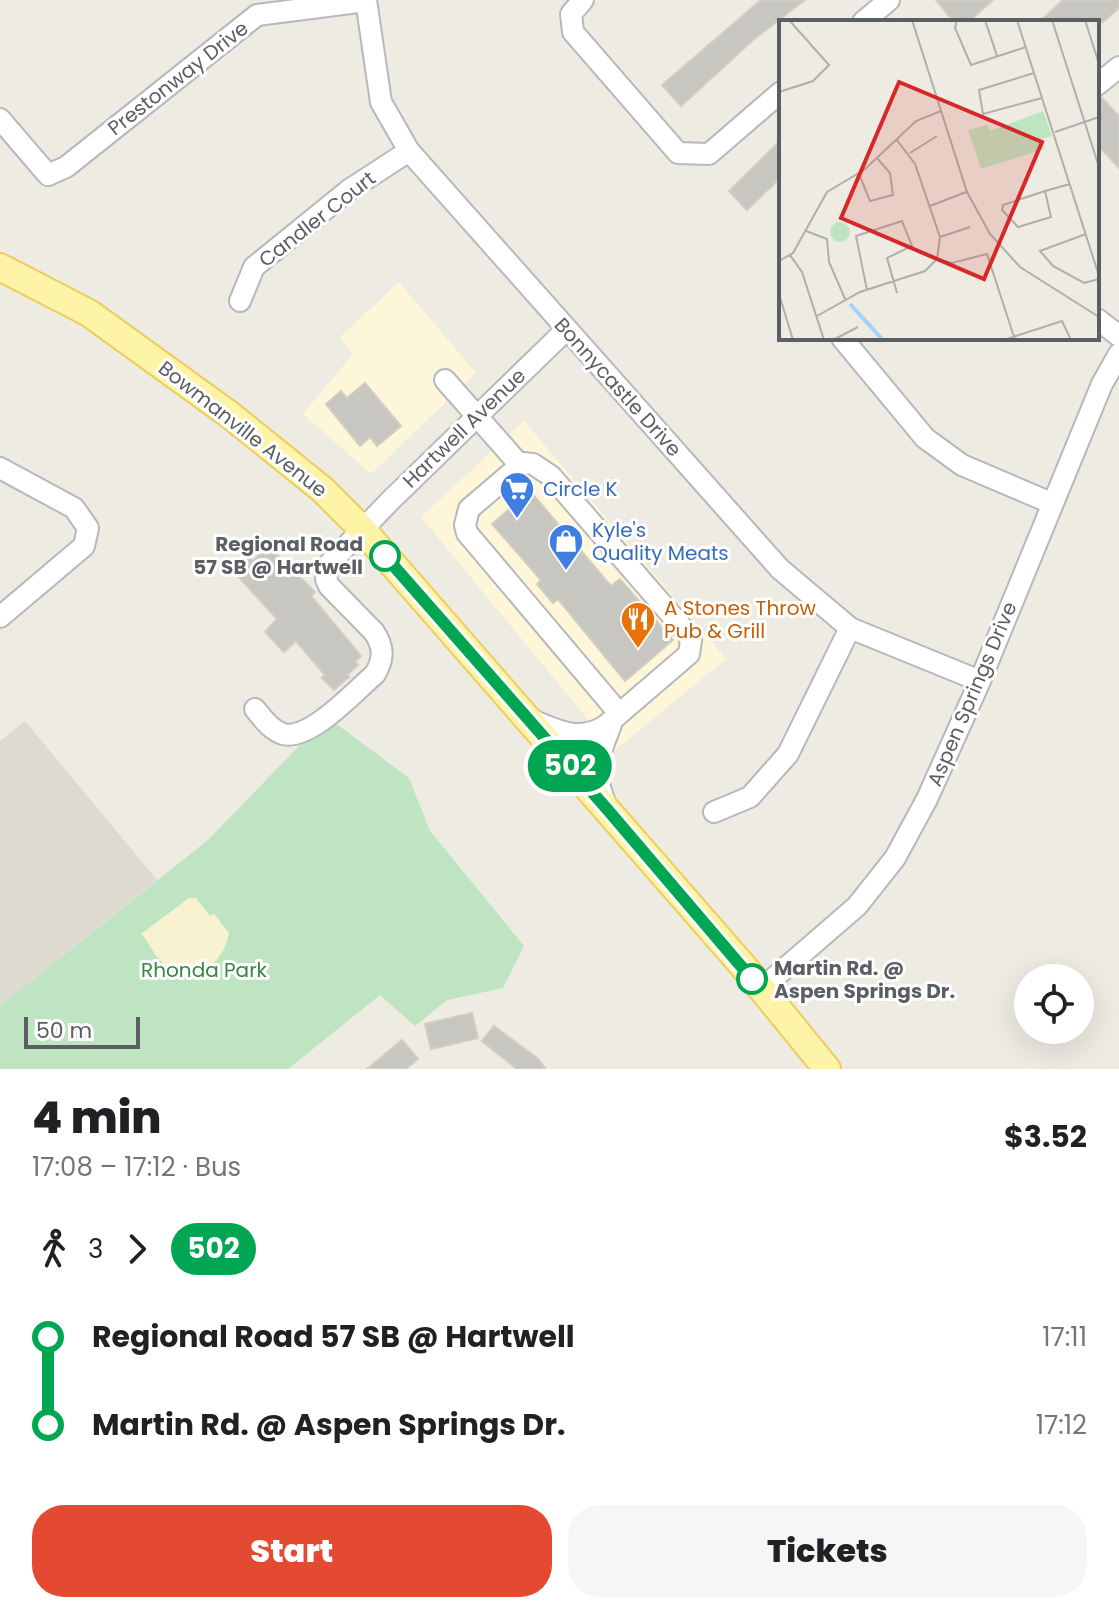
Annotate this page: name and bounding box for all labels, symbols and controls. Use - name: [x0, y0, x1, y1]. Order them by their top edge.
- street label: Prestonway Drive: [102, 14, 254, 142]
- inset map: [779, 20, 1099, 340]
- street label: Candler Court: [253, 165, 381, 273]
- street label: Bonnycastle Drive: [548, 311, 688, 463]
- street label: Bowmanville Avenue: [153, 354, 333, 504]
- street label: Hartwell Avenue: [396, 362, 532, 494]
- supermarket icon: Circle K: [498, 470, 536, 520]
- place label: Circle K: [543, 475, 618, 503]
- place label: Kyle's Quality Meats: [592, 516, 729, 567]
- shop icon: Kyle's Quality Meats: [547, 522, 585, 572]
- place label: Regional Road 57 SB @ Hartwell: [193, 530, 363, 581]
- marker: Regional Road 57 SB @ Hartwell: [370, 541, 400, 571]
- place label: A Stones Throw Pub & Grill: [664, 594, 816, 645]
- street label: Aspen Springs Drive: [920, 597, 1024, 791]
- restaurant icon: A Stones Throw Pub & Grill: [619, 600, 657, 650]
- line badge: 502: [524, 740, 616, 792]
- text: 502: [544, 746, 596, 785]
- place label: Martin Rd. @ Aspen Springs Dr.: [774, 954, 955, 1005]
- park label: Rhonda Park: [141, 956, 268, 984]
- marker: Martin Rd. @ Aspen Springs Dr.: [737, 964, 767, 994]
- map controls: [1014, 964, 1094, 1044]
- button: locate: [1014, 964, 1094, 1044]
- scale bar: [24, 1013, 140, 1049]
- text: 50 m: [36, 1015, 92, 1046]
- text: 4 min: [32, 1087, 162, 1148]
- text: $3.52: [1004, 1115, 1087, 1158]
- text: 17:08 – 17:12 · Bus: [32, 1149, 241, 1185]
- icon: walk: [32, 1227, 76, 1271]
- icon: forward: [115, 1227, 159, 1271]
- text: 502: [187, 1229, 240, 1268]
- text: 3: [88, 1231, 103, 1267]
- text: Regional Road 57 SB @ Hartwell: [92, 1315, 575, 1358]
- text: 17:11: [1042, 1319, 1087, 1355]
- text: Martin Rd. @ Aspen Springs Dr.: [92, 1403, 565, 1446]
- text: 17:12: [1036, 1407, 1087, 1443]
- button: Start: [32, 1505, 552, 1597]
- button: Tickets: [568, 1505, 1087, 1597]

